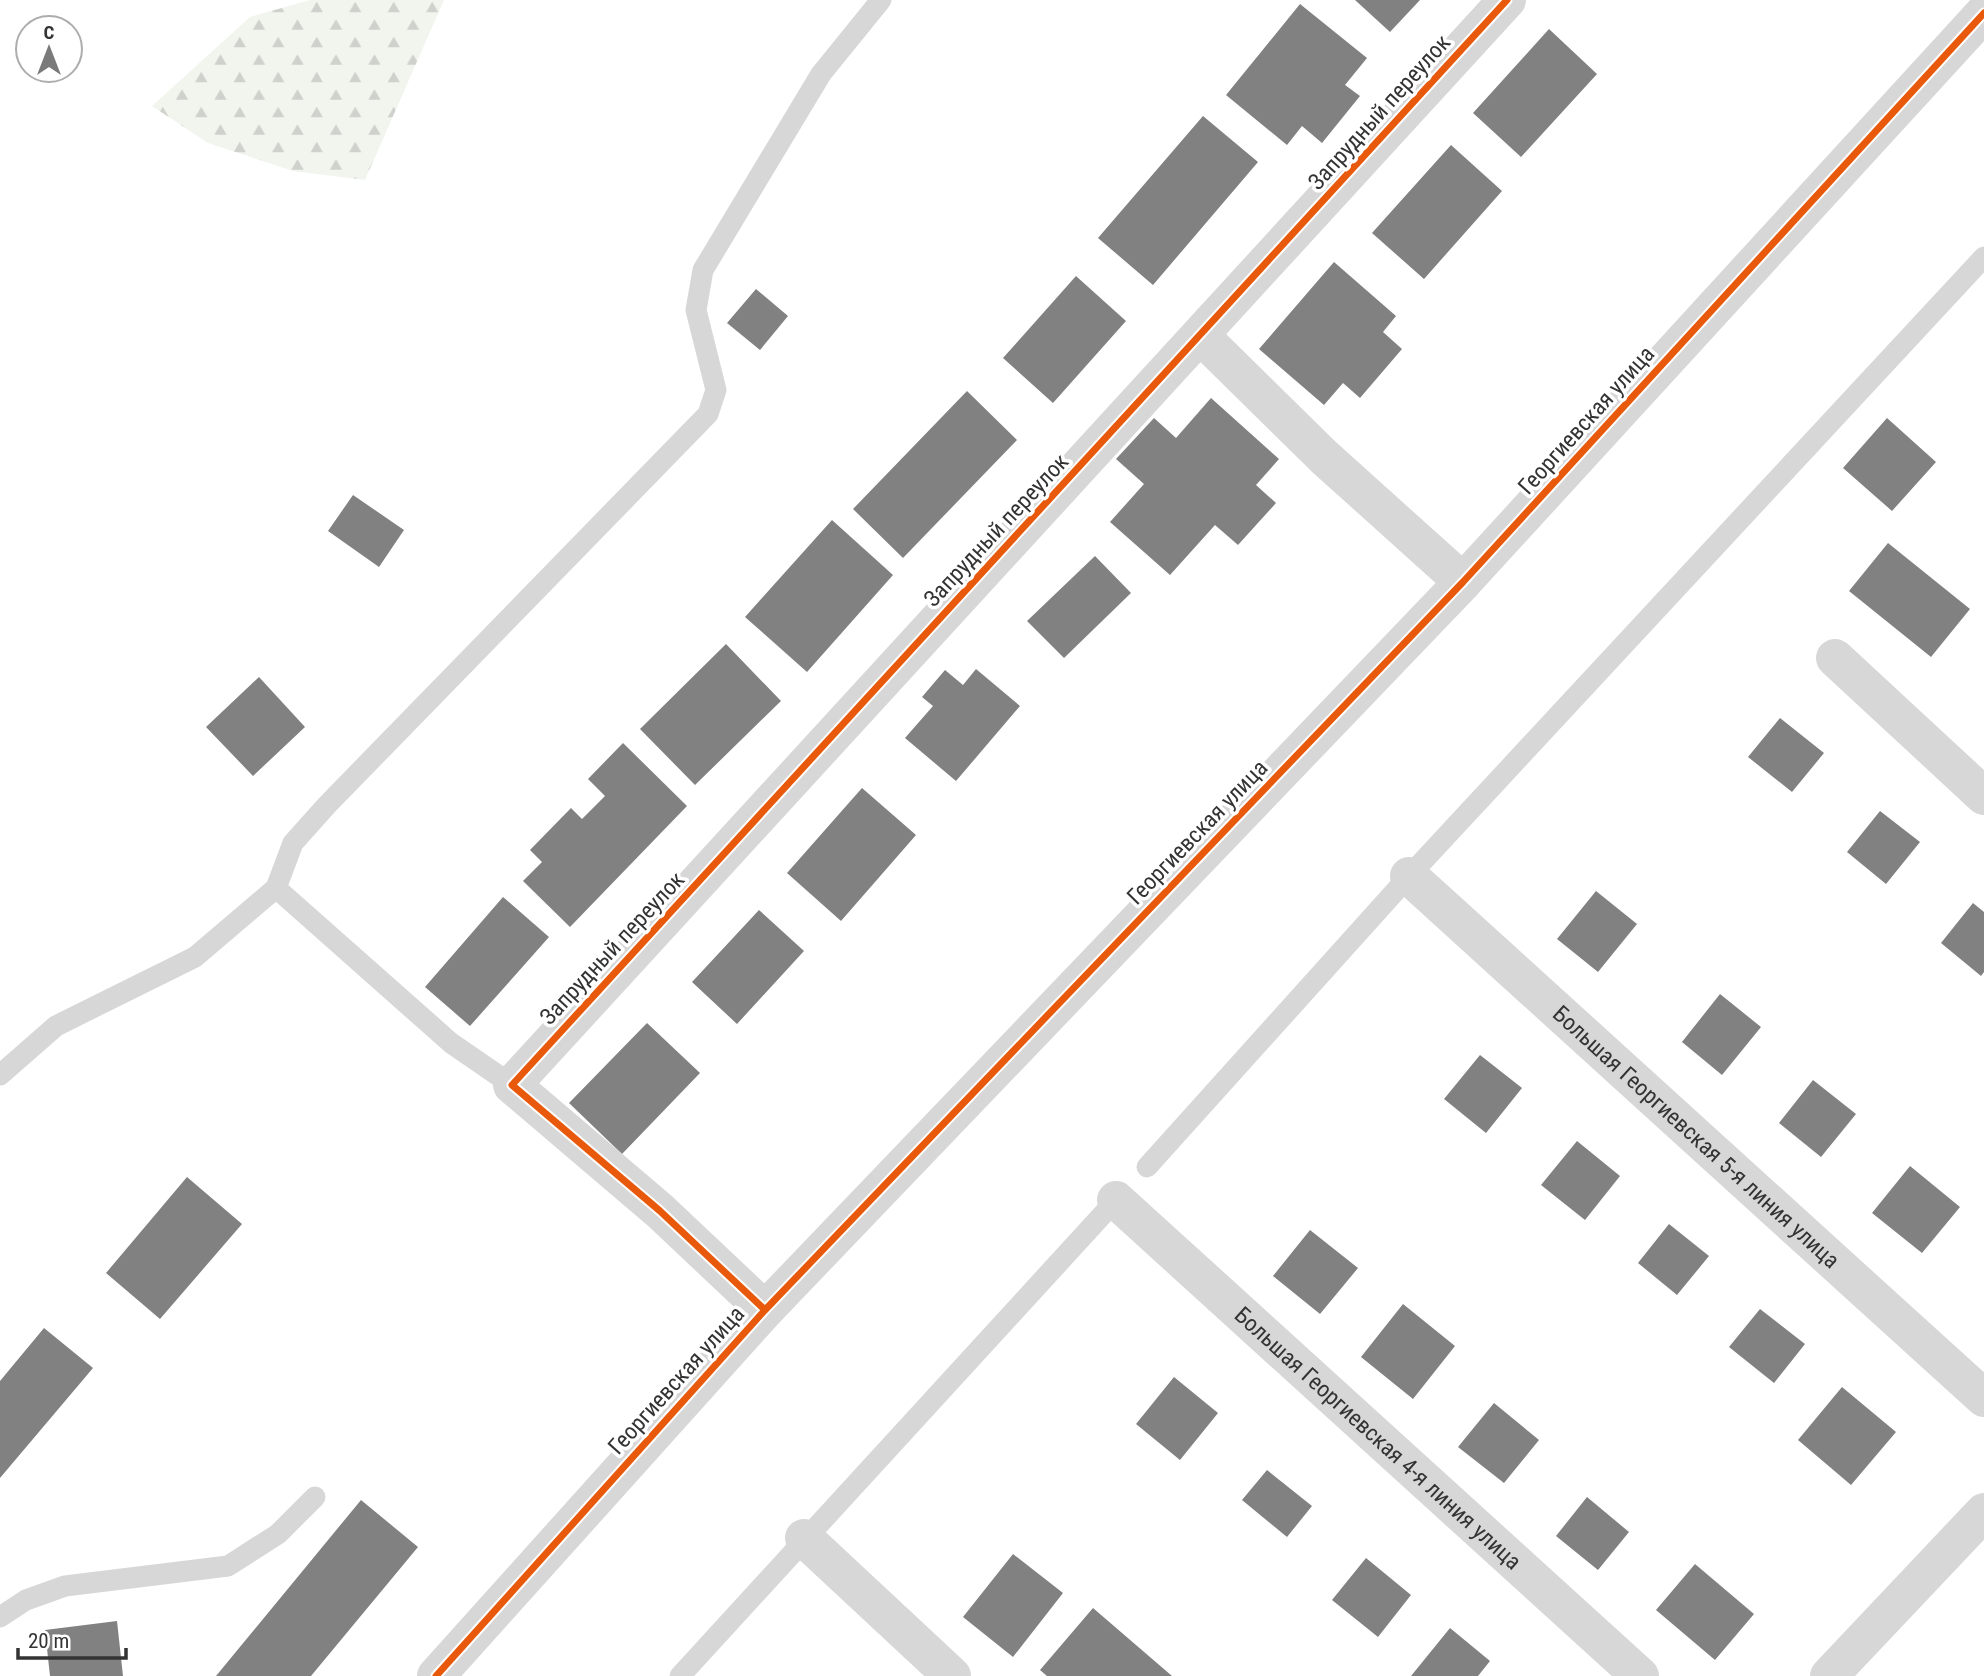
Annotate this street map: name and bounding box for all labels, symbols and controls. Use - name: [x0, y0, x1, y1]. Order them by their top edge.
- north arrow: [14, 14, 84, 84]
- text: С: [44, 21, 55, 44]
- street label: Запрудный переулок: [1303, 29, 1456, 195]
- street label: Георгиевская улица: [1513, 341, 1660, 500]
- street label: Запрудный переулок: [918, 448, 1074, 612]
- street label: Георгиевская улица: [1122, 755, 1273, 910]
- street label: Запрудный переулок: [534, 866, 690, 1030]
- street label: Большая Георгиевская 5-я линия улица: [1547, 1000, 1845, 1274]
- street label: Георгиевская улица: [603, 1301, 750, 1460]
- street label: Большая Георгиевская 4-я линия улица: [1229, 1302, 1526, 1575]
- scale bar: [18, 1616, 126, 1660]
- text: 20 m: [28, 1629, 69, 1653]

